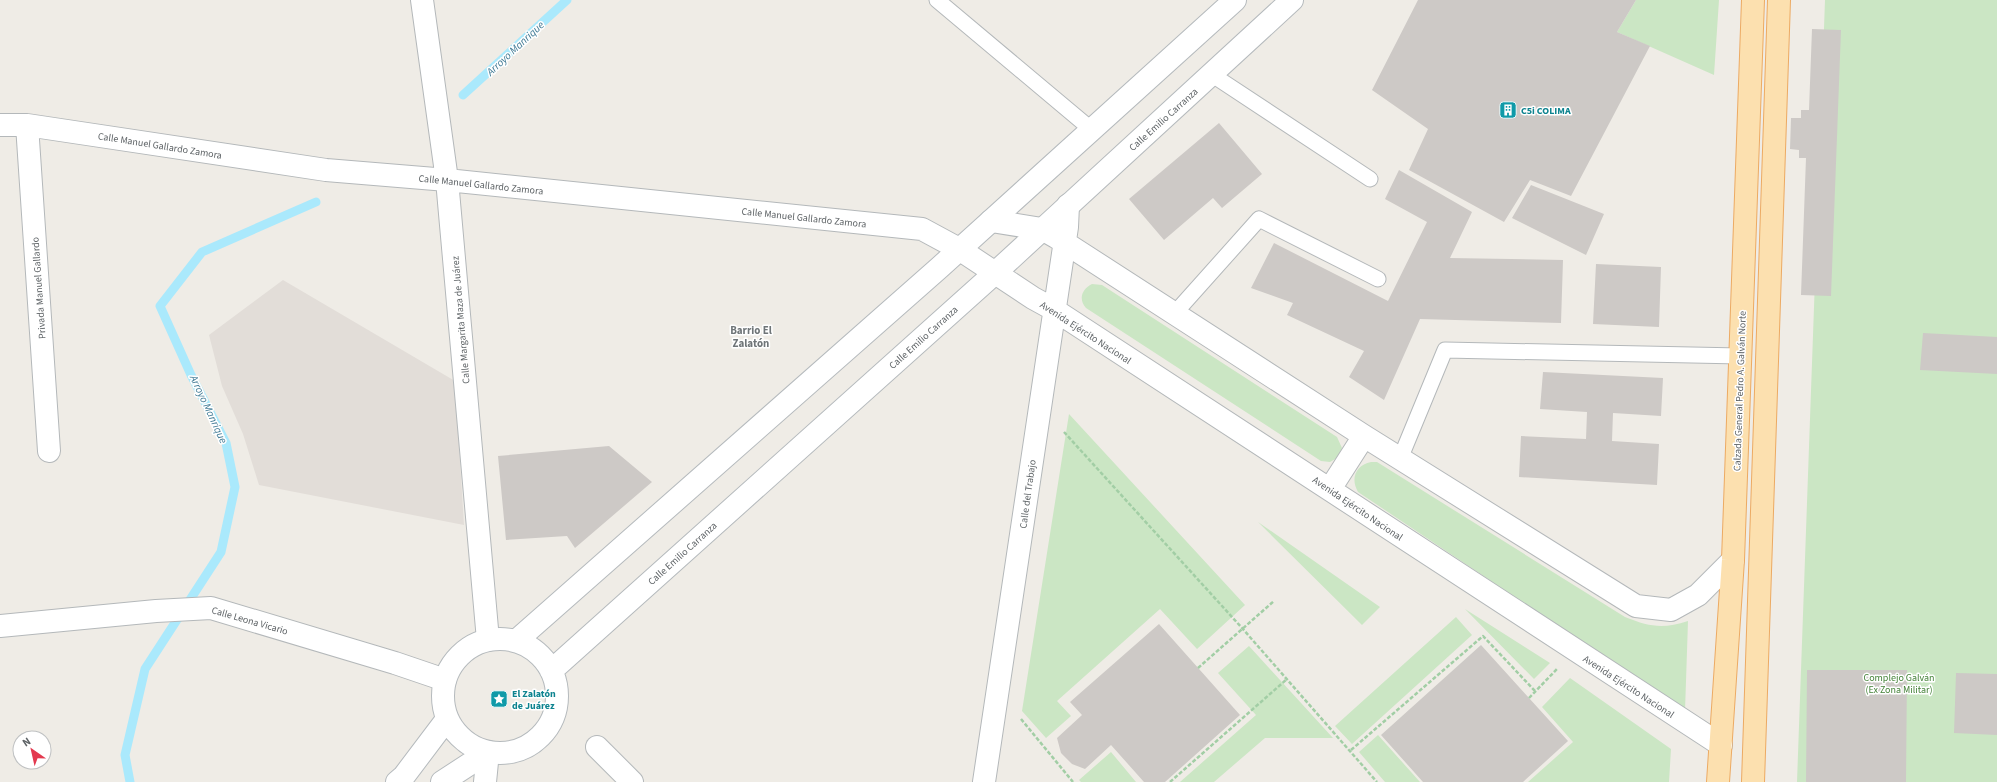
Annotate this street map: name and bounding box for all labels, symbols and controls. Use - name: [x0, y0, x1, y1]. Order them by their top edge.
- water label: Arroyo Manrique: [482, 18, 548, 80]
- street label: Calle Emilio Carranza: [1126, 85, 1201, 154]
- building icon: C5i COLIMA: [1498, 100, 1518, 120]
- place label: C5i COLIMA: [1521, 104, 1571, 118]
- street label: Calle Manuel Gallardo Zamora: [97, 129, 223, 163]
- street label: Calle Manuel Gallardo Zamora: [418, 171, 544, 199]
- street label: Calle Manuel Gallardo Zamora: [741, 204, 867, 232]
- street label: Privada Manuel Gallardo: [28, 237, 50, 339]
- street label: Calle Margarita Maza de Juárez: [448, 255, 474, 384]
- street label: Avenida Ejército Nacional: [1037, 298, 1134, 368]
- street label: Calle Emilio Carranza: [886, 303, 961, 372]
- street label: Calzada General Pedro A. Galván Norte: [1730, 311, 1750, 471]
- district label: Barrio El Zalatón: [730, 323, 773, 351]
- water label: Arroyo Manrique: [186, 372, 231, 446]
- street label: Calle del Trabajo: [1016, 459, 1040, 529]
- street label: Avenida Ejército Nacional: [1309, 473, 1406, 545]
- street label: Calle Emilio Carranza: [645, 519, 720, 588]
- street label: Calle Leona Vicario: [210, 603, 290, 639]
- street label: Avenida Ejército Nacional: [1580, 652, 1677, 722]
- park label: Complejo Galván (Ex Zona Militar): [1863, 671, 1935, 697]
- place label: El Zalatón de Juárez: [512, 687, 556, 713]
- place icon: El Zalatón de Juárez: [489, 689, 509, 709]
- north arrow: [12, 730, 52, 770]
- text: N: [19, 734, 34, 750]

